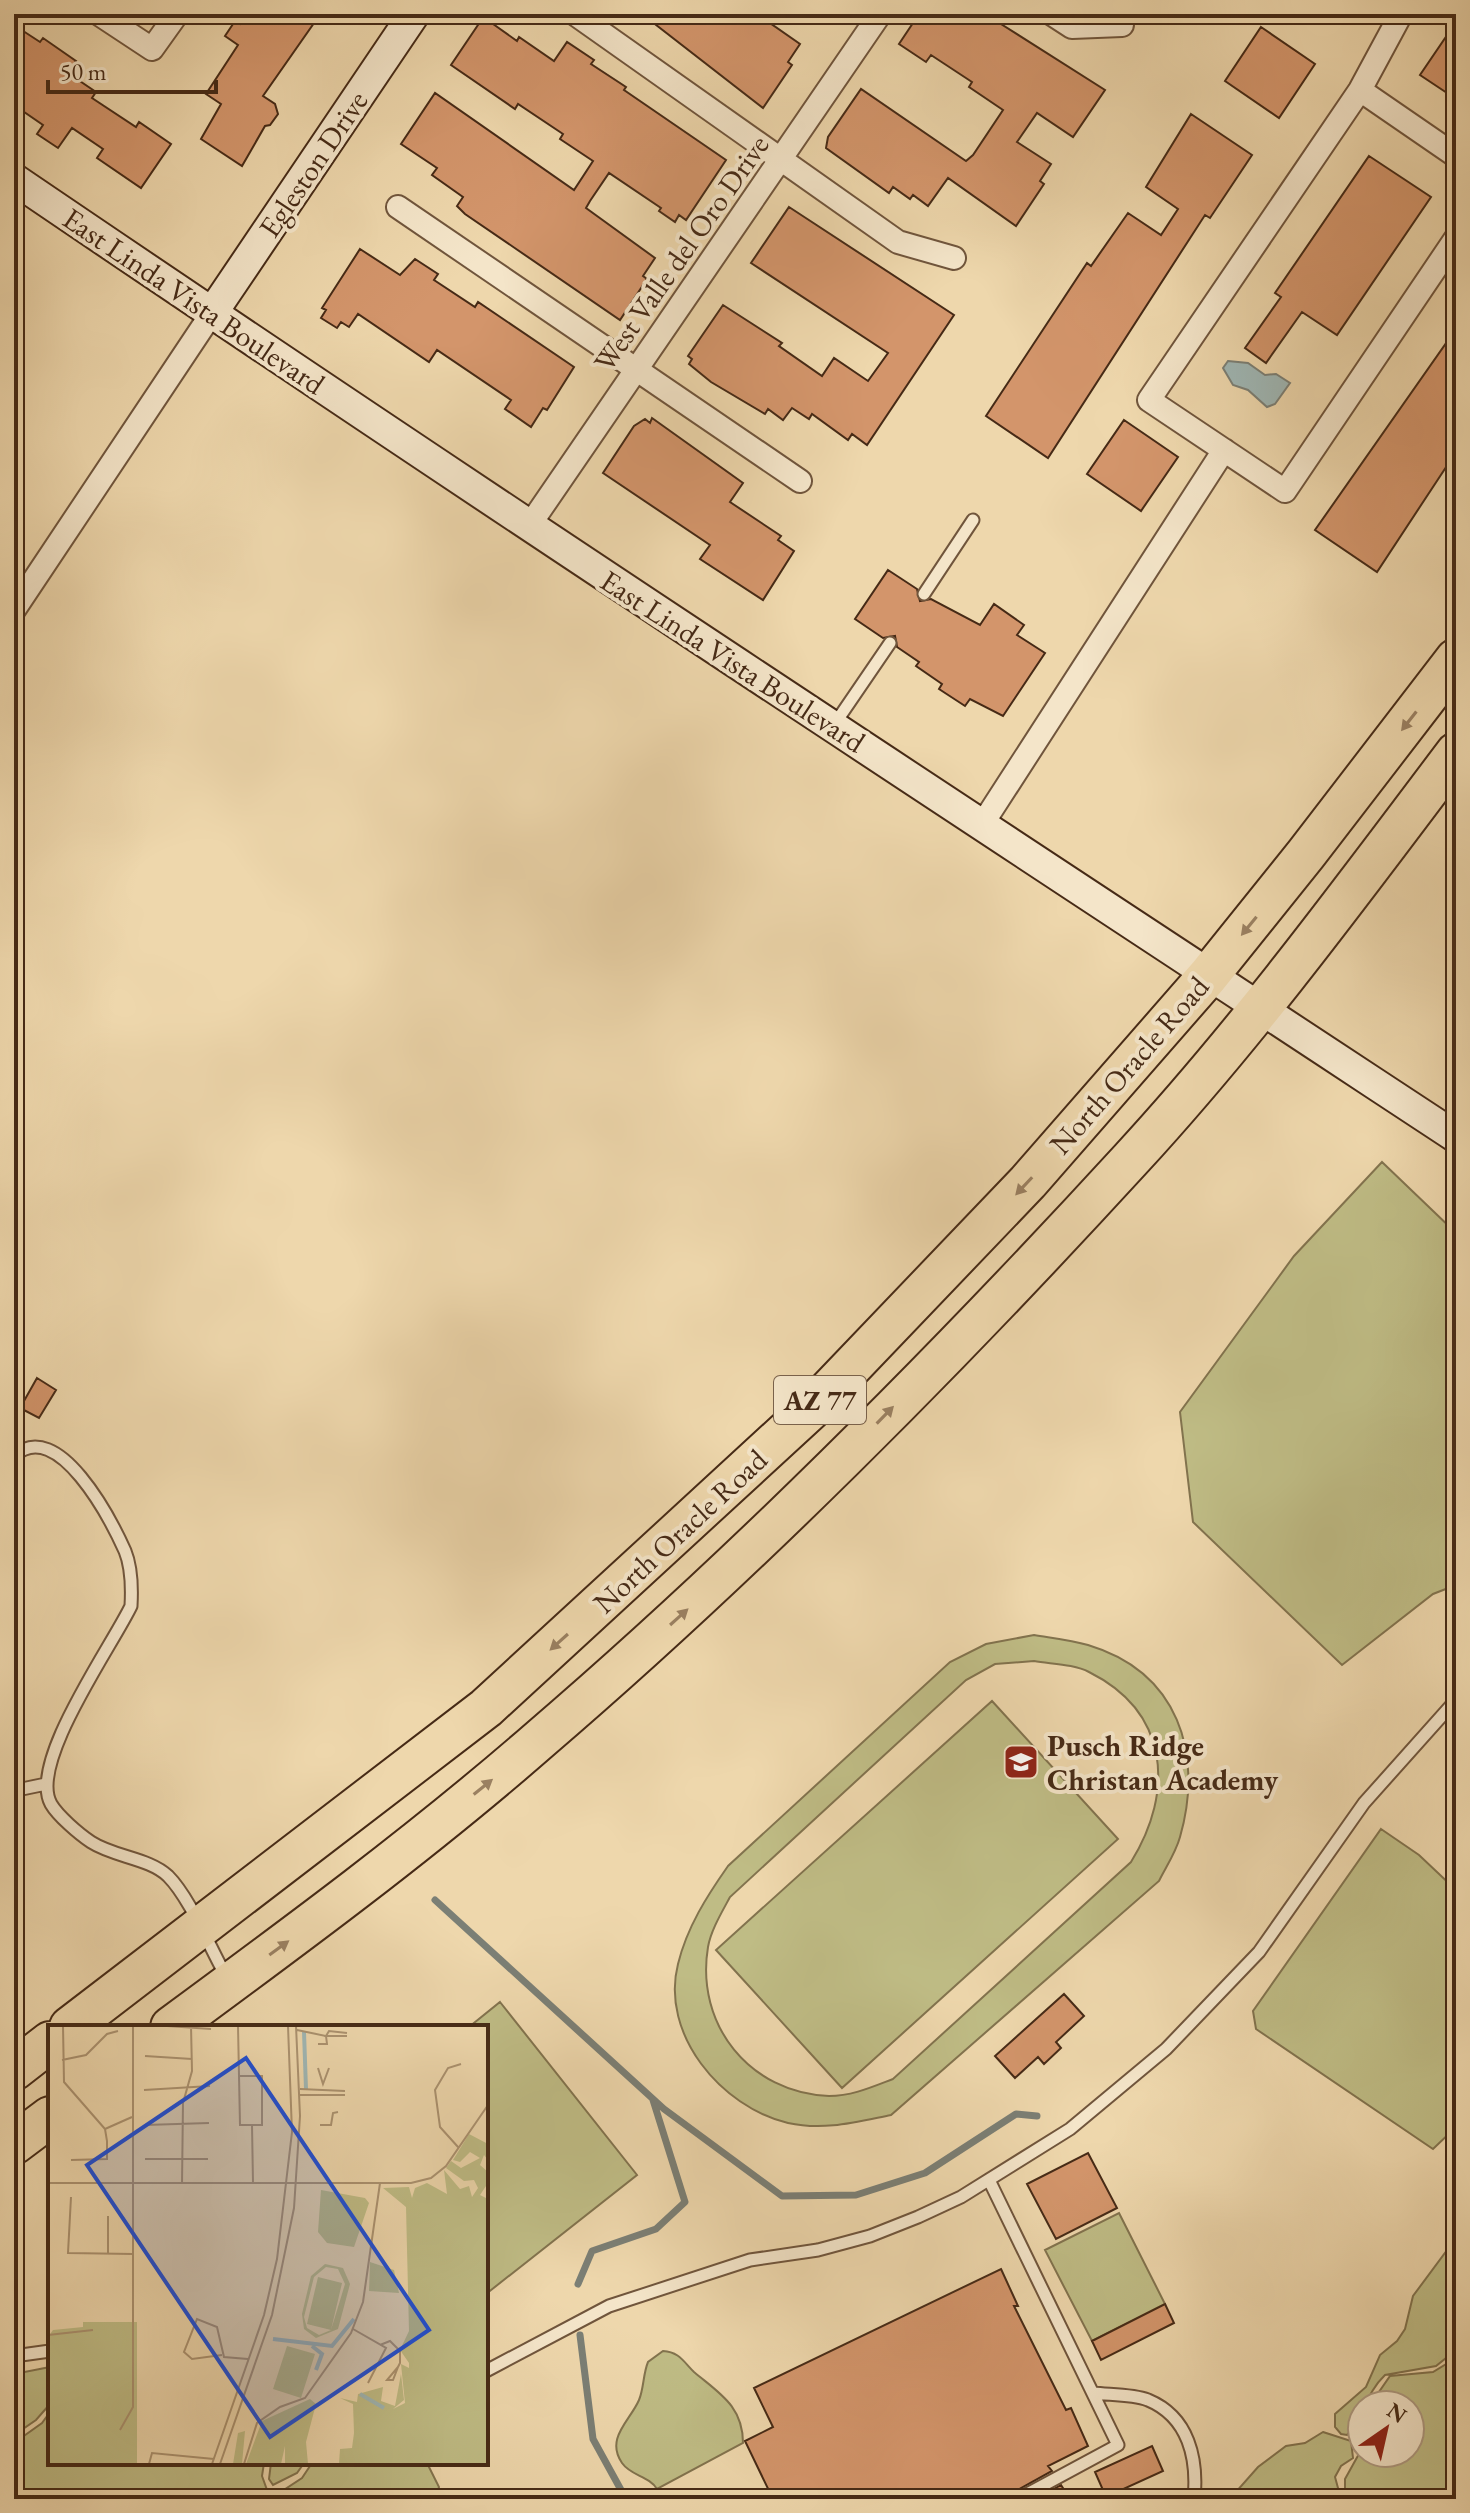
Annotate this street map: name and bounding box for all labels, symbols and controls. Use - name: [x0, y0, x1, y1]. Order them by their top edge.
- scale bar: [48, 44, 216, 94]
- text: 50 m: [60, 56, 107, 87]
- street label: Egleston Drive: [250, 83, 376, 245]
- street label: West Valle del Oro Drive: [585, 127, 777, 379]
- street label: East Linda Vista Boulevard: [55, 199, 333, 404]
- street label: East Linda Vista Boulevard: [593, 561, 874, 762]
- one-way arrow: [1402, 711, 1418, 731]
- one-way arrow: [1241, 916, 1258, 936]
- street label: North Oracle Road: [1041, 967, 1218, 1162]
- one-way arrow: [1015, 1176, 1034, 1195]
- road number: AZ 77: [774, 1376, 866, 1424]
- one-way arrow: [875, 1405, 893, 1424]
- street label: North Oracle Road: [585, 1440, 776, 1622]
- one-way arrow: [670, 1608, 689, 1626]
- one-way arrow: [549, 1633, 568, 1651]
- place label: Pusch Ridge Christan Academy: [1047, 1726, 1279, 1799]
- school or university icon: Pusch Ridge Christan Academy: [1002, 1743, 1040, 1781]
- one-way arrow: [473, 1779, 493, 1796]
- one-way arrow: [268, 1940, 290, 1956]
- inset map: [48, 2025, 488, 2465]
- north arrow: [1346, 2389, 1426, 2469]
- text: N: [1381, 2396, 1413, 2430]

